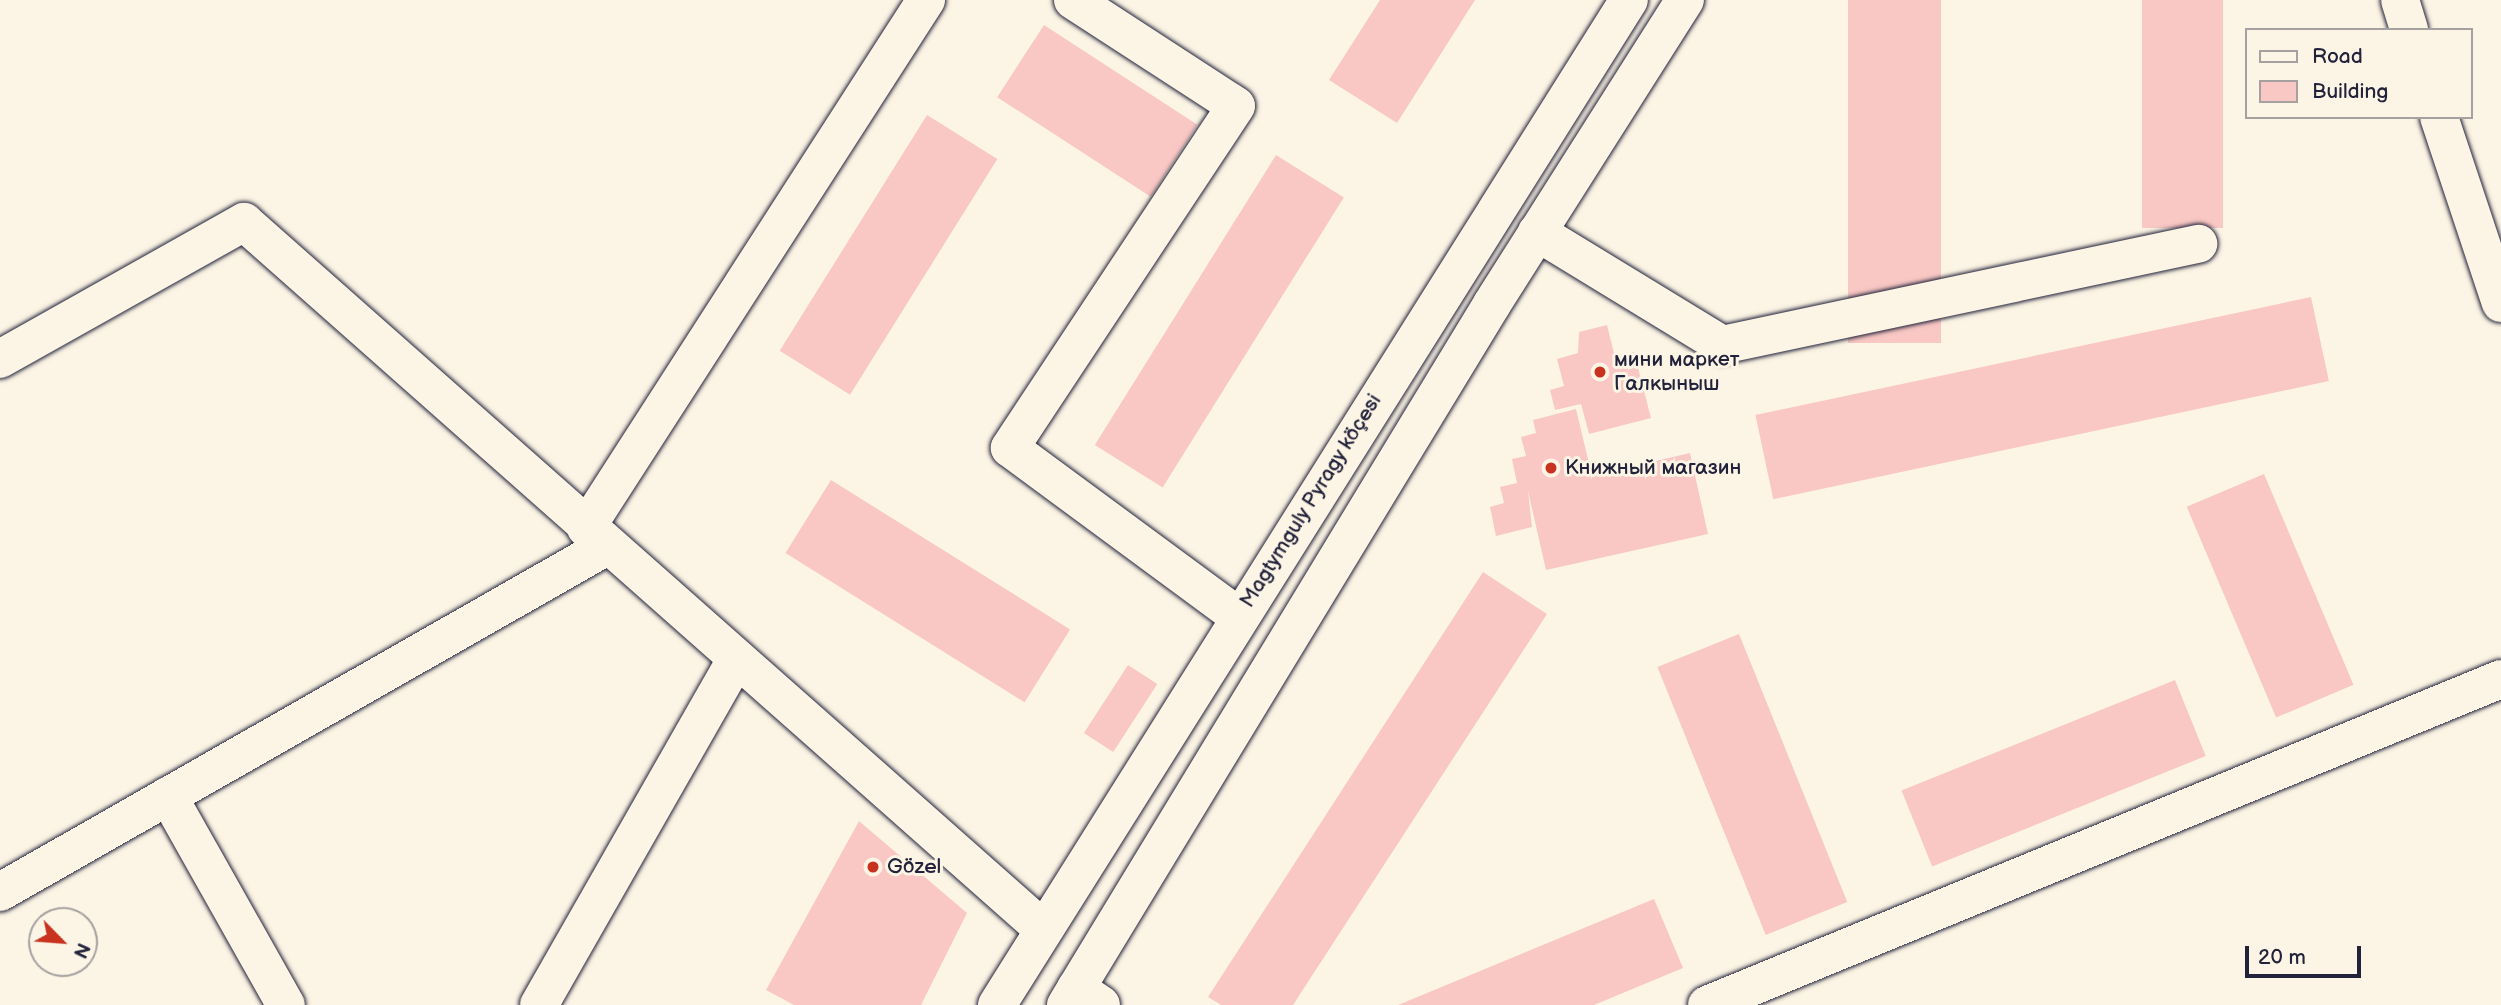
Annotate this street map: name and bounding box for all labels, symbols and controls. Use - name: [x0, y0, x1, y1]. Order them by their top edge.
- legend: [2246, 28, 2473, 119]
- text: Road: [2312, 44, 2363, 69]
- text: Building: [2312, 79, 2388, 104]
- place label: мини маркет Галкыныш: [1614, 347, 1740, 397]
- marker: мини маркет Галкыныш: [1592, 364, 1608, 380]
- street label: Magtymguly Pyragy köçesi: [1234, 388, 1388, 614]
- place label: Книжный магазин: [1565, 455, 1741, 481]
- marker: Книжный магазин: [1543, 460, 1559, 476]
- place label: Gözel: [887, 854, 941, 880]
- marker: Gözel: [865, 859, 881, 875]
- north arrow: [28, 907, 98, 977]
- scale bar: [2249, 932, 2364, 976]
- text: N: [67, 939, 94, 962]
- text: 20 m: [2258, 945, 2306, 970]

